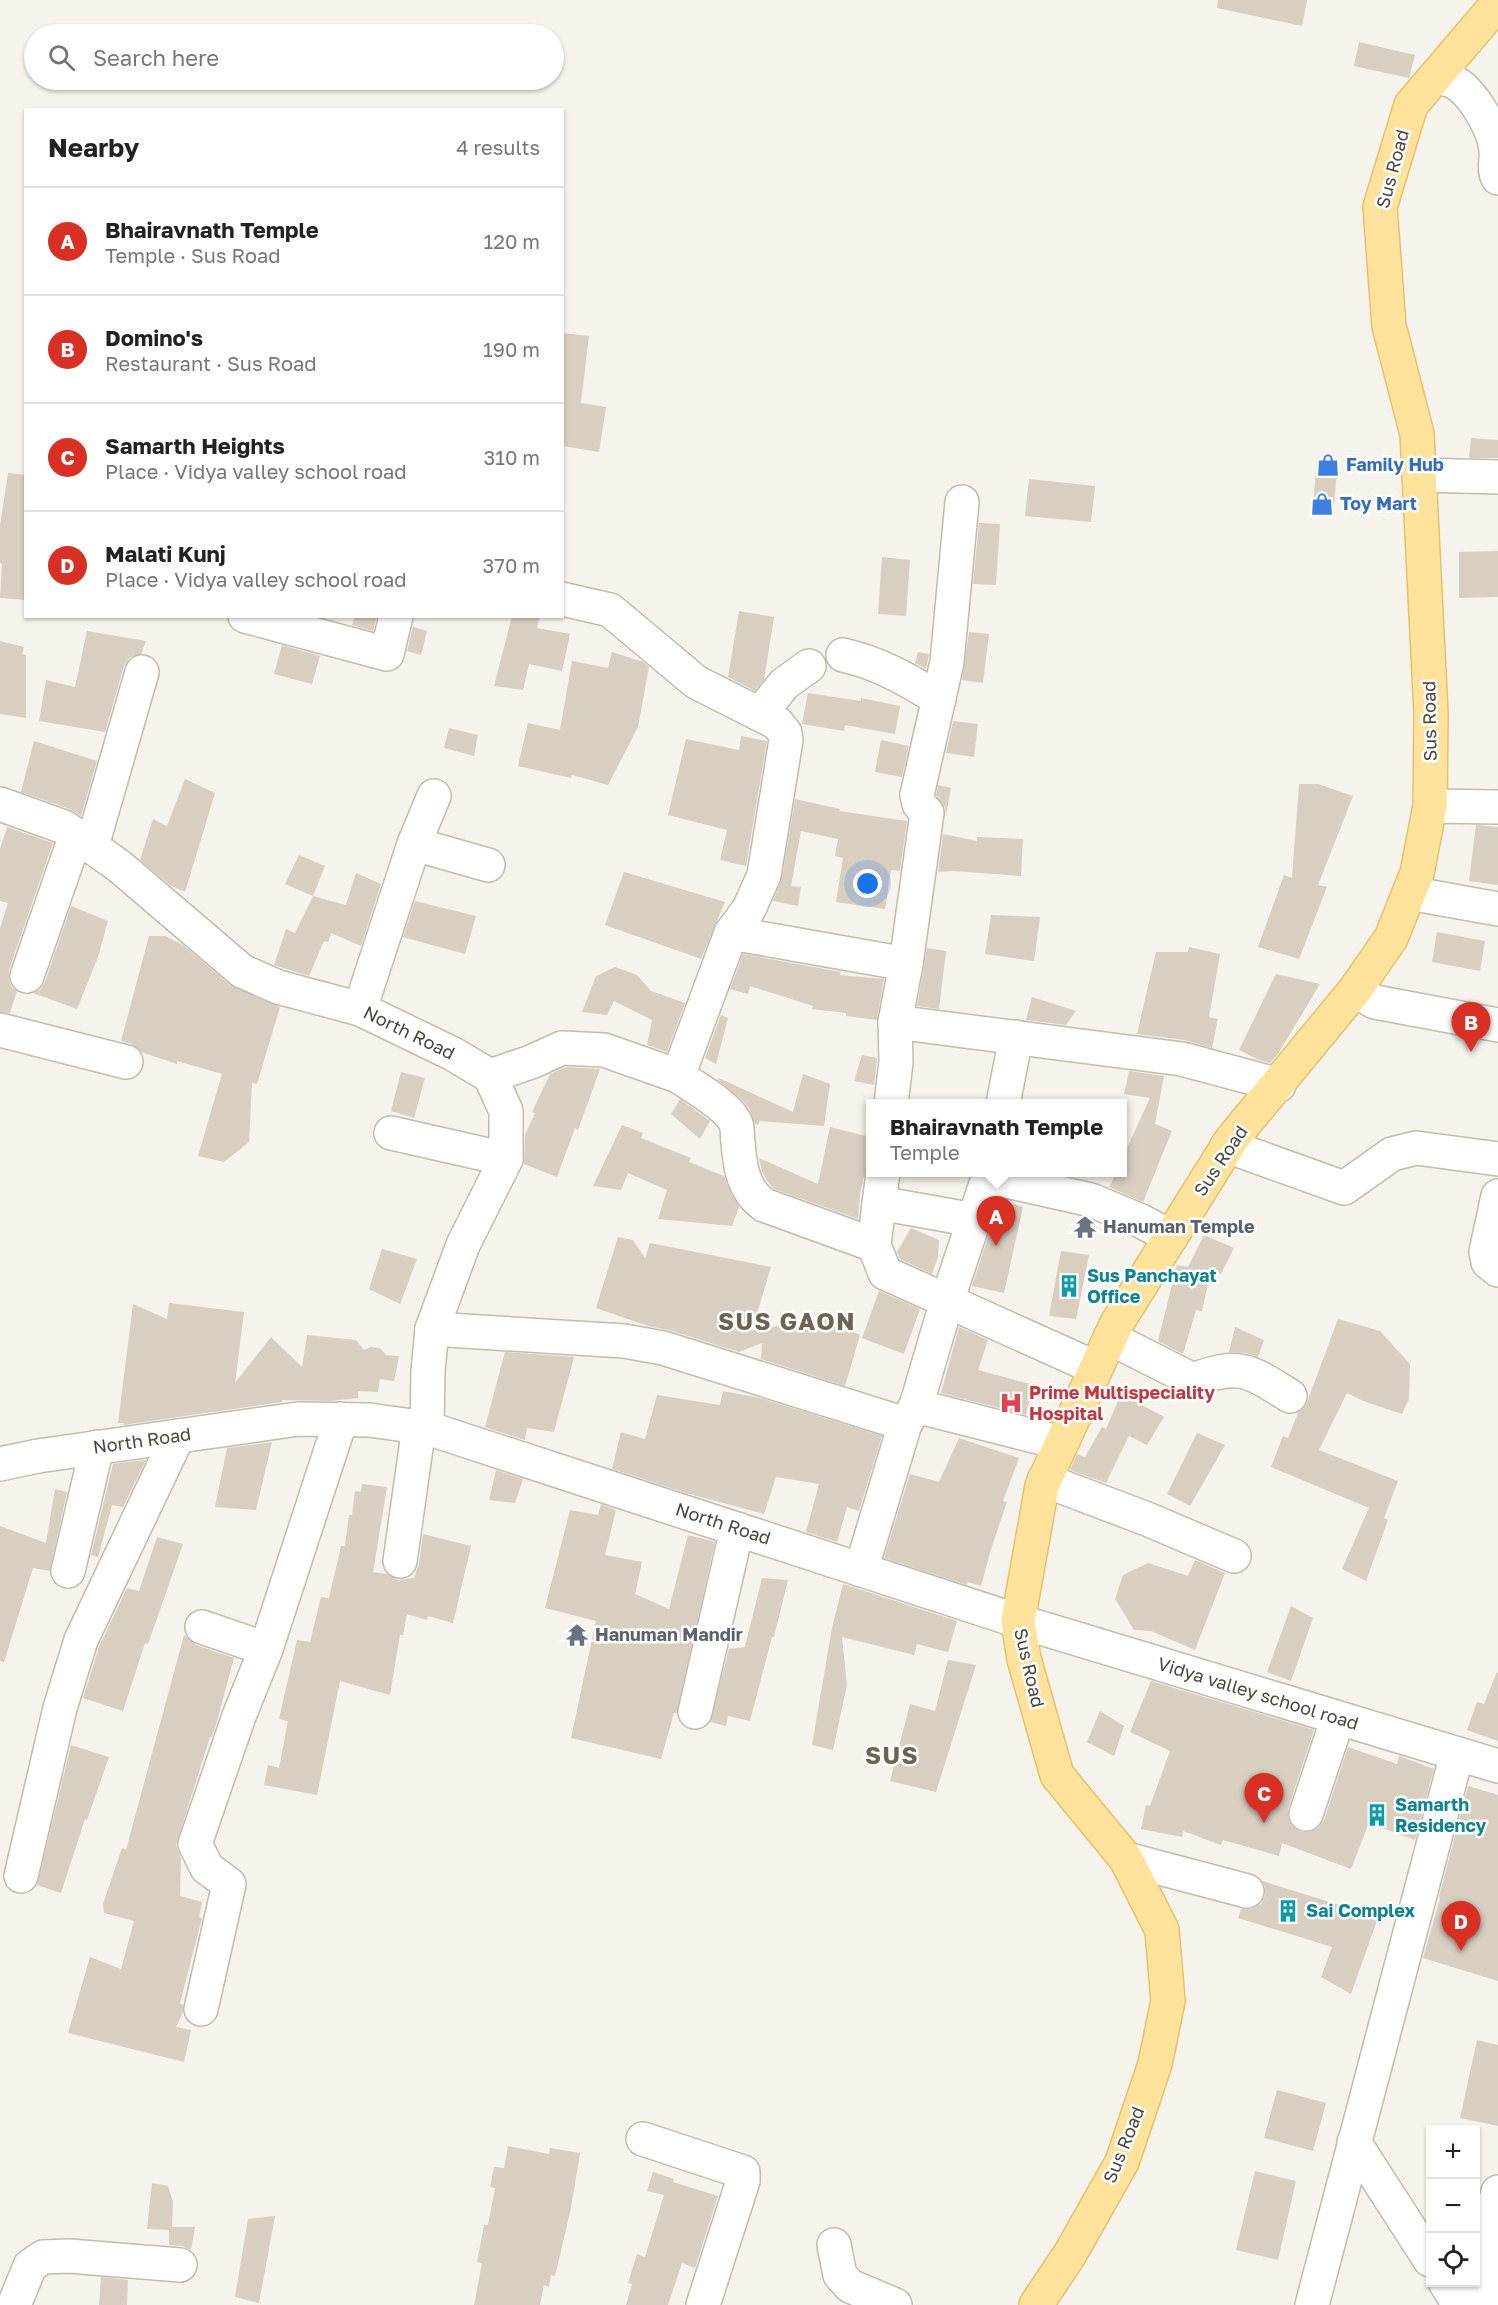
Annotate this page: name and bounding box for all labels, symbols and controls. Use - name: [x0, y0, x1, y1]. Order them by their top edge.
- search box: [24, 24, 564, 90]
- icon: search: [45, 41, 78, 74]
- text: Search here: [93, 44, 219, 71]
- street label: Sus Road: [1371, 127, 1413, 210]
- text: Nearby: [48, 132, 139, 163]
- text: 4 results: [456, 135, 540, 159]
- text: Bhairavnath Temple: [105, 216, 319, 243]
- text: A: [60, 229, 75, 253]
- text: 120 m: [484, 229, 540, 253]
- text: Temple · Sus Road: [105, 243, 281, 267]
- text: Domino's: [105, 324, 203, 351]
- text: B: [60, 337, 75, 361]
- text: 190 m: [483, 337, 540, 361]
- text: Restaurant · Sus Road: [105, 351, 317, 375]
- text: Samarth Heights: [105, 432, 285, 459]
- text: C: [60, 445, 75, 469]
- text: 310 m: [484, 445, 540, 469]
- shop icon: Family Hub: [1315, 452, 1341, 478]
- place label: Family Hub: [1346, 453, 1444, 475]
- text: Place · Vidya valley school road: [105, 459, 407, 483]
- shop icon: Toy Mart: [1309, 491, 1335, 517]
- place label: Toy Mart: [1340, 492, 1417, 514]
- text: Malati Kunj: [105, 540, 226, 567]
- text: D: [60, 553, 75, 577]
- text: 370 m: [483, 553, 540, 577]
- text: Place · Vidya valley school road: [105, 567, 407, 591]
- street label: Sus Road: [1417, 681, 1441, 761]
- your location: [853, 869, 882, 898]
- street label: North Road: [360, 1001, 459, 1064]
- pin: B: [1452, 1002, 1490, 1052]
- popup: [866, 1099, 1127, 1177]
- text: Bhairavnath Temple: [890, 1113, 1103, 1140]
- street label: Sus Road: [1189, 1121, 1252, 1200]
- text: Temple: [890, 1140, 960, 1164]
- pin: A: [976, 1196, 1016, 1246]
- temple icon: Hanuman Temple: [1072, 1214, 1098, 1240]
- place label: Hanuman Temple: [1103, 1215, 1255, 1237]
- place label: Sus Panchayat Office: [1087, 1264, 1217, 1307]
- building icon: Sus Panchayat Office: [1056, 1273, 1082, 1299]
- district label: SUS GAON: [718, 1306, 856, 1335]
- place label: Prime Multispeciality Hospital: [1029, 1381, 1215, 1424]
- hospital icon: Prime Multispeciality Hospital: [998, 1390, 1024, 1416]
- street label: North Road: [91, 1422, 192, 1458]
- street label: North Road: [673, 1497, 774, 1549]
- temple icon: Hanuman Mandir: [564, 1622, 590, 1648]
- place label: Hanuman Mandir: [595, 1623, 743, 1645]
- street label: Sus Road: [1010, 1626, 1050, 1709]
- street label: Vidya valley school road: [1155, 1652, 1361, 1734]
- district label: SUS: [865, 1740, 919, 1769]
- pin: C: [1244, 1774, 1284, 1823]
- place label: Samarth Residency: [1395, 1793, 1486, 1836]
- building icon: Samarth Residency: [1364, 1802, 1390, 1828]
- building icon: Sai Complex: [1275, 1898, 1301, 1924]
- place label: Sai Complex: [1306, 1899, 1416, 1921]
- pin: D: [1442, 1902, 1480, 1951]
- street label: Sus Road: [1098, 2103, 1148, 2186]
- map controls: [1426, 2125, 1480, 2287]
- button: +: [1426, 2125, 1480, 2179]
- button: −: [1426, 2179, 1480, 2233]
- button: locate: [1426, 2233, 1480, 2287]

